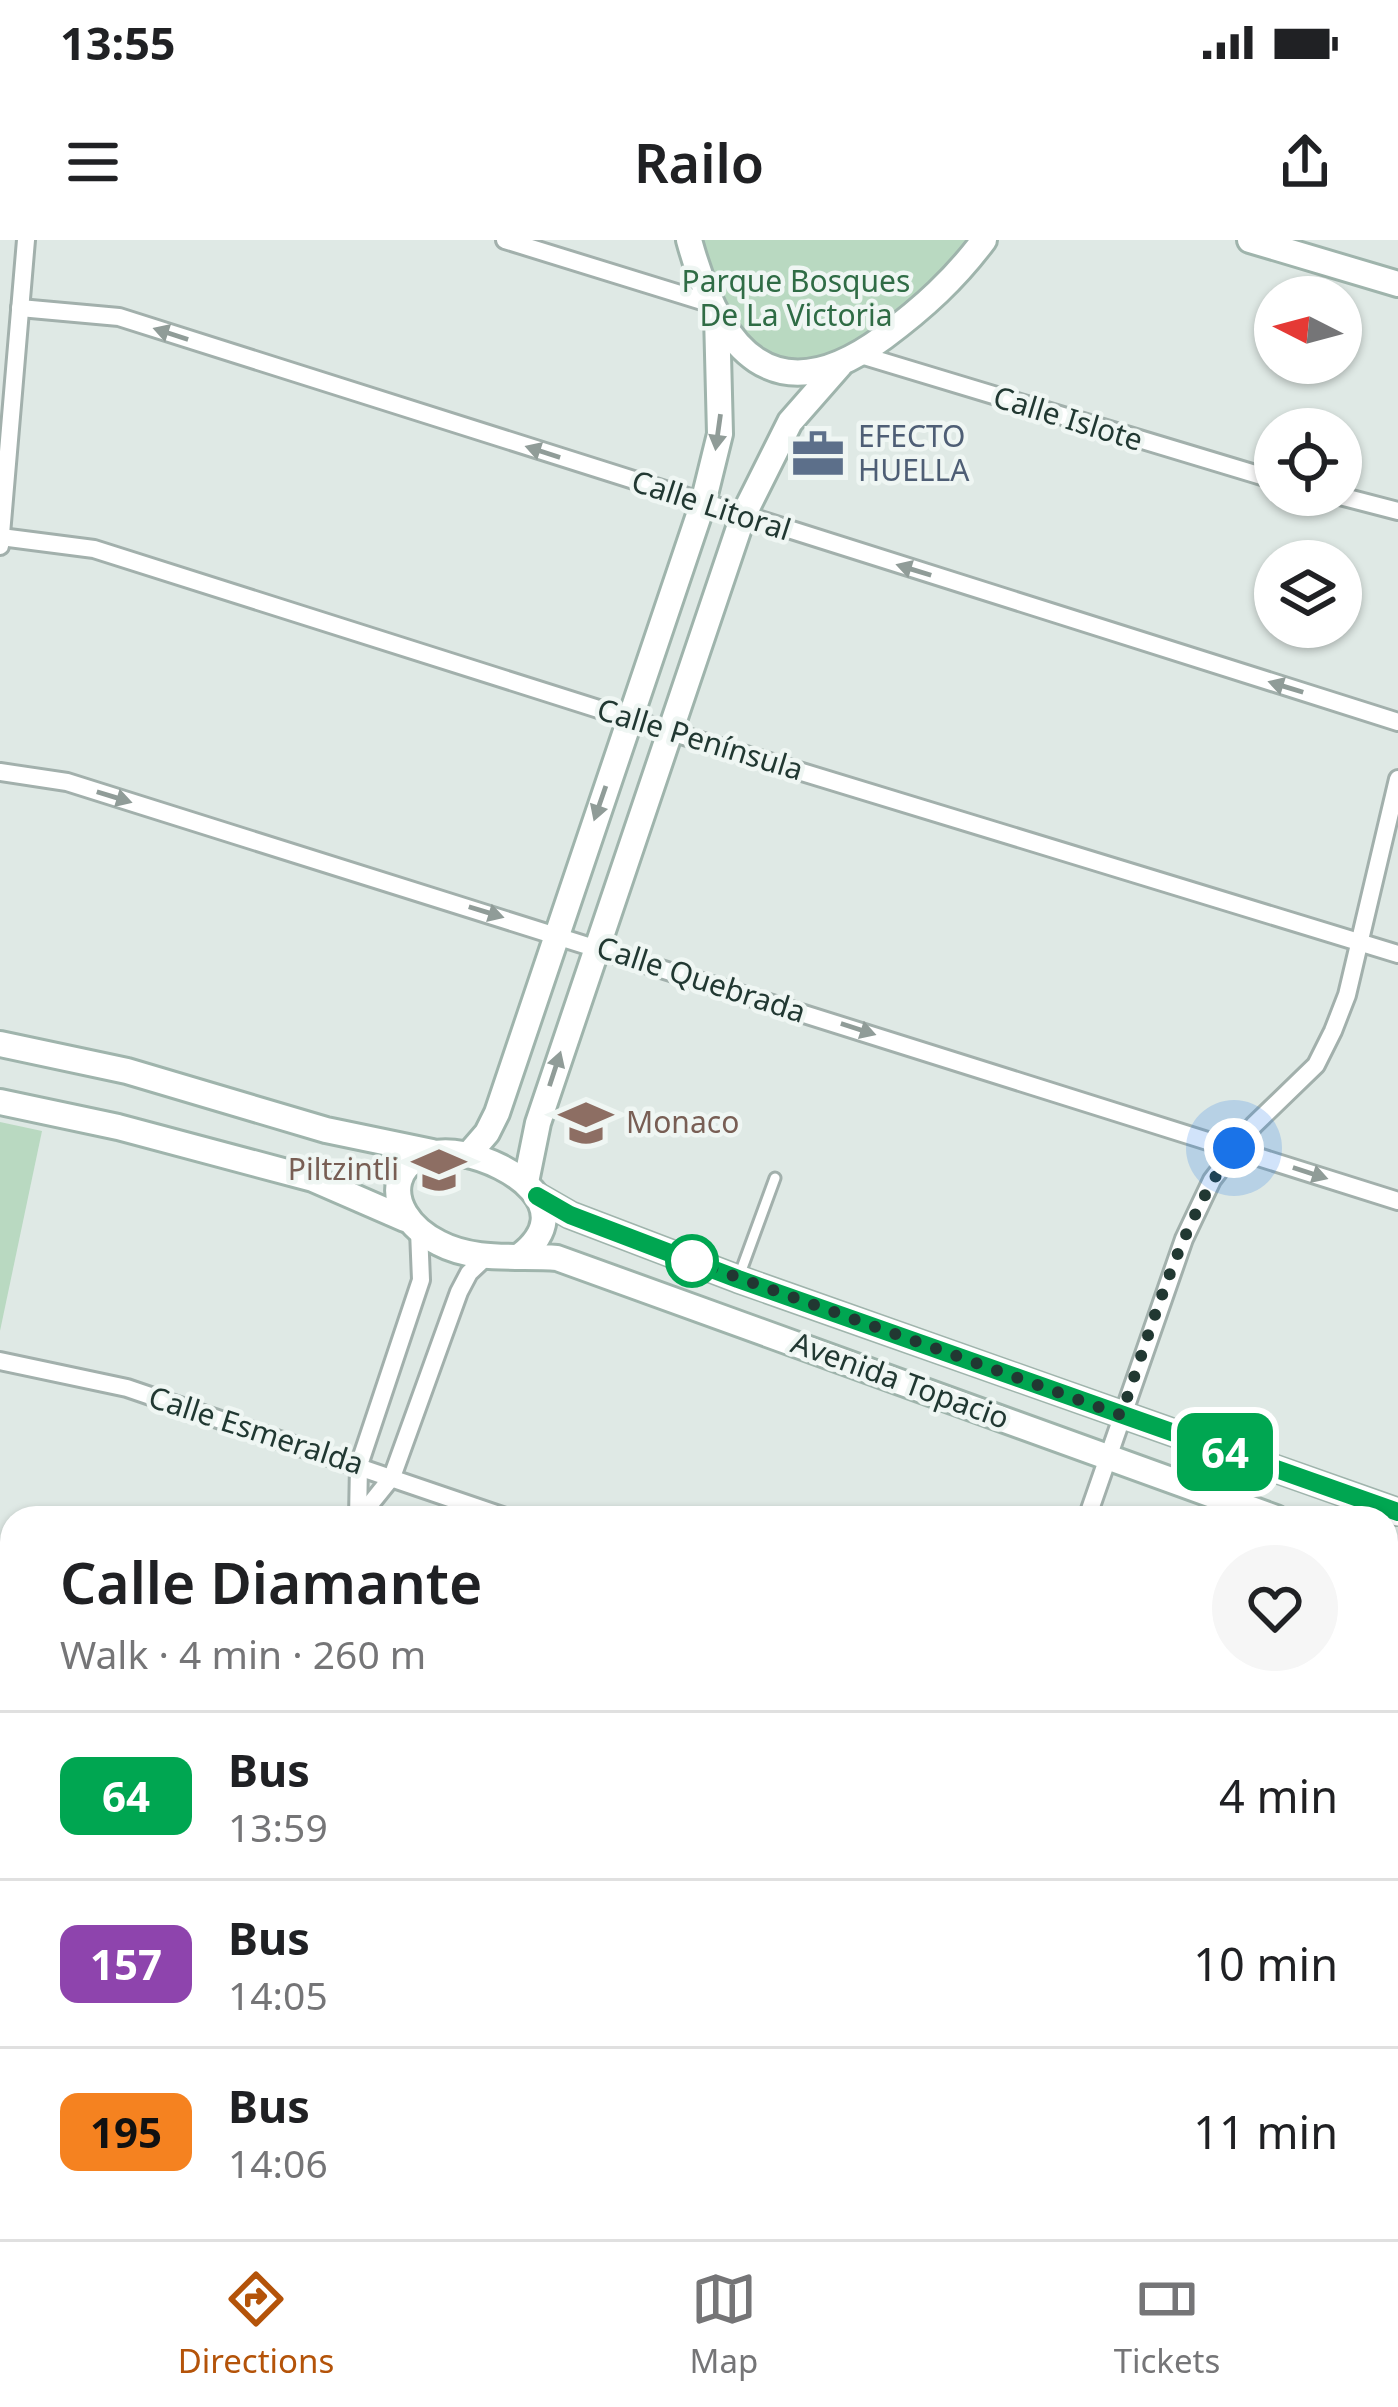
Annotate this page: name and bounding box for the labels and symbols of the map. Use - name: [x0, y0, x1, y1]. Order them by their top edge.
- park label: Parque Bosques De La Victoria: [682, 260, 910, 335]
- north arrow: [1254, 276, 1362, 384]
- one-way arrow: [152, 323, 189, 342]
- street label: Calle Islote: [989, 375, 1148, 460]
- one-way arrow: [708, 414, 727, 451]
- place label: EFECTO HUELLA: [858, 415, 970, 490]
- office icon: EFECTO HUELLA: [789, 425, 847, 483]
- one-way arrow: [524, 442, 561, 460]
- street label: Calle Litoral: [627, 460, 796, 550]
- one-way arrow: [895, 560, 932, 578]
- one-way arrow: [1267, 677, 1304, 695]
- street label: Calle Península: [592, 688, 808, 789]
- one-way arrow: [590, 785, 608, 821]
- one-way arrow: [96, 788, 133, 807]
- one-way arrow: [468, 904, 505, 923]
- street label: Calle Quebrada: [592, 926, 811, 1032]
- one-way arrow: [840, 1021, 877, 1040]
- one-way arrow: [547, 1050, 566, 1087]
- school or university icon: Monaco: [557, 1094, 615, 1152]
- place label: Monaco: [626, 1101, 739, 1142]
- your location: [1204, 1118, 1264, 1178]
- school or university icon: Piltzintli: [410, 1141, 468, 1199]
- place label: Piltzintli: [288, 1148, 399, 1189]
- one-way arrow: [1292, 1164, 1329, 1183]
- unlabelled marker: [667, 1236, 717, 1286]
- street label: Avenida Topacio: [786, 1321, 1015, 1438]
- street label: Calle Esmeralda: [144, 1376, 369, 1484]
- line badge: 64: [1171, 1413, 1279, 1491]

